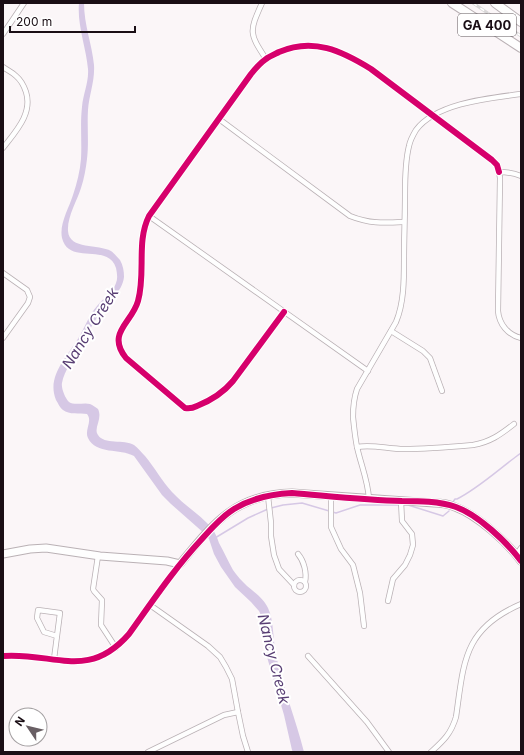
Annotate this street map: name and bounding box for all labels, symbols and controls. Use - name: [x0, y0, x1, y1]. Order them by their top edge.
- scale bar: [10, 8, 135, 34]
- text: 200 m: [16, 14, 52, 29]
- road number: GA 400: [458, 14, 516, 36]
- water label: Nancy Creek: [58, 283, 123, 372]
- water label: Nancy Creek: [254, 612, 295, 707]
- north arrow: [8, 707, 48, 747]
- text: N: [12, 714, 28, 729]

